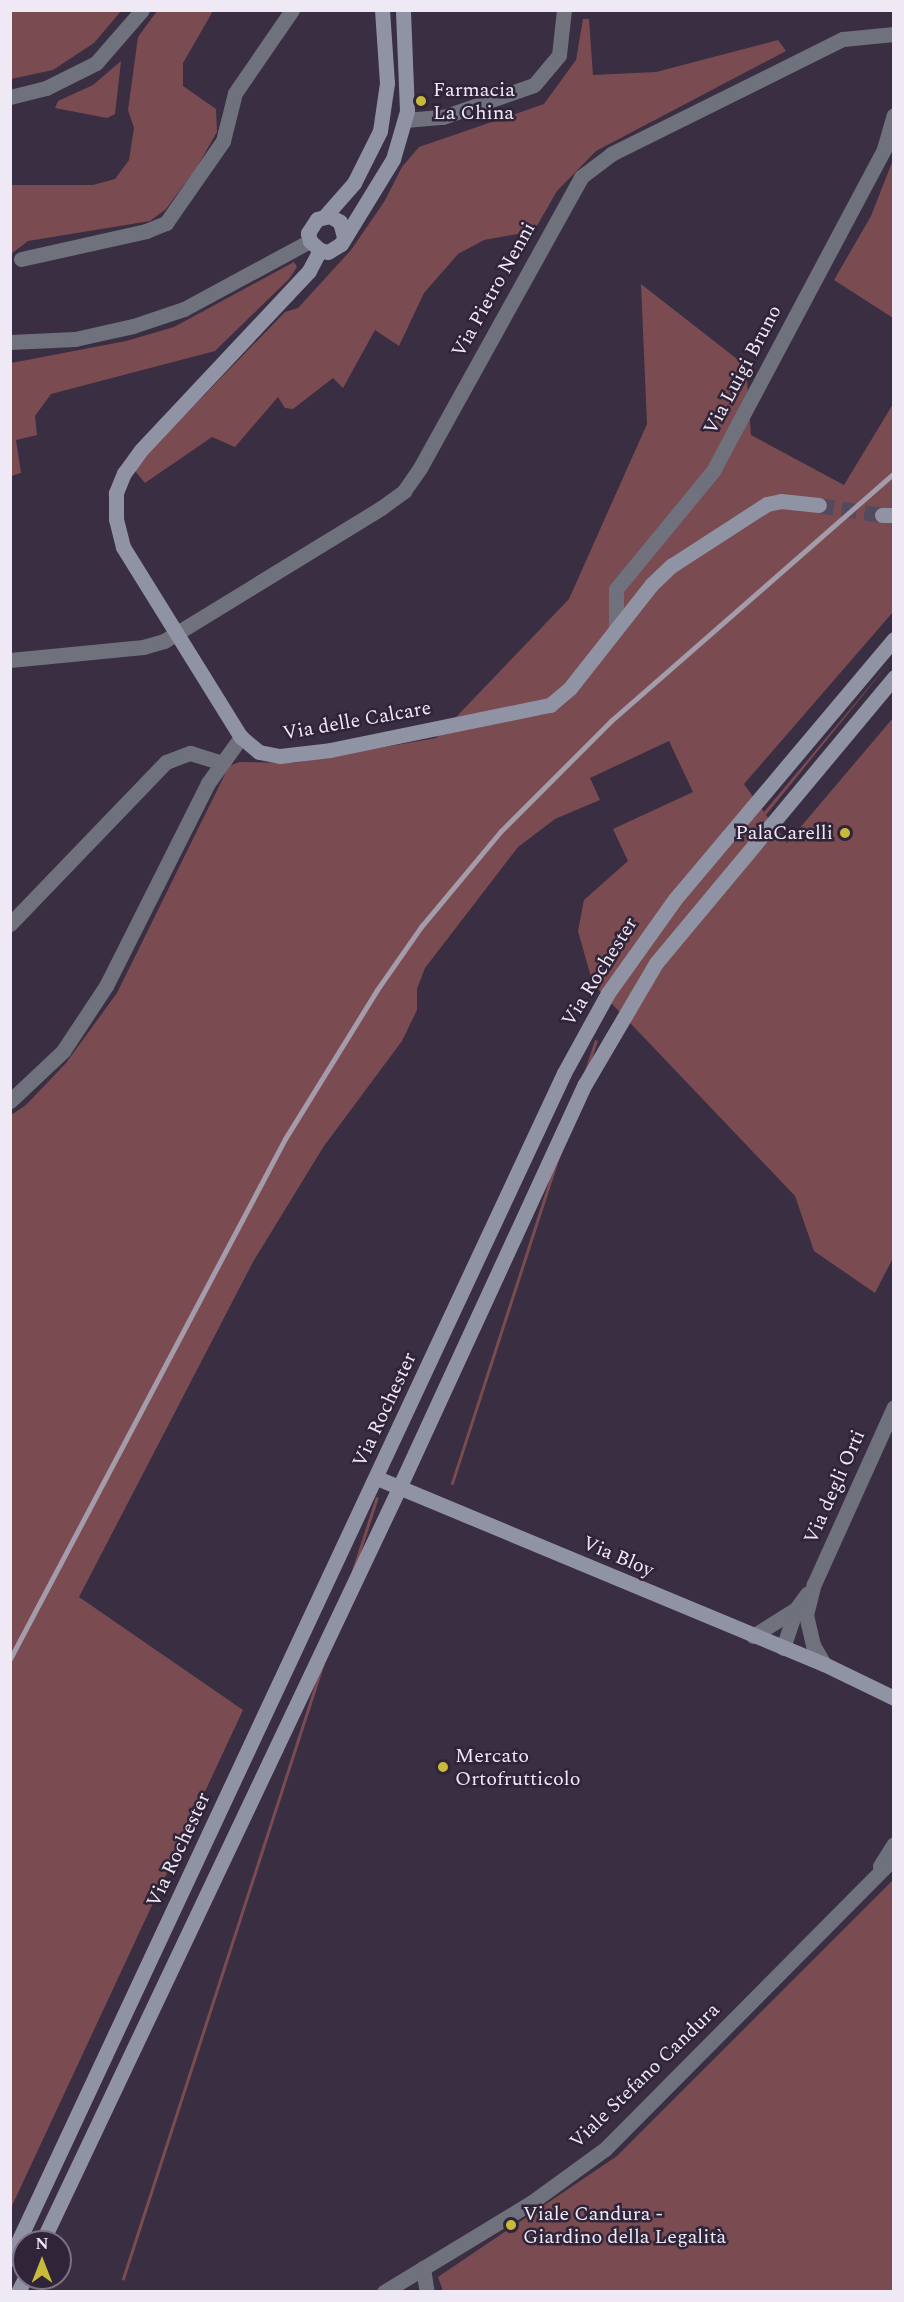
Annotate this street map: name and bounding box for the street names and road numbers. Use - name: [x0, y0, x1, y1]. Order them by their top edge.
- street label: Via Pietro Nenni: [447, 218, 541, 362]
- street label: Via Luigi Bruno: [699, 301, 787, 439]
- street label: Via delle Calcare: [281, 696, 433, 746]
- street label: Via Rochester: [557, 913, 643, 1031]
- street label: Via Rochester: [348, 1349, 422, 1471]
- street label: Via degli Orti: [799, 1426, 871, 1548]
- street label: Via Bloy: [579, 1531, 657, 1583]
- street label: Via Rochester: [142, 1789, 216, 1911]
- street label: Viale Stefano Candura: [565, 1998, 725, 2154]

